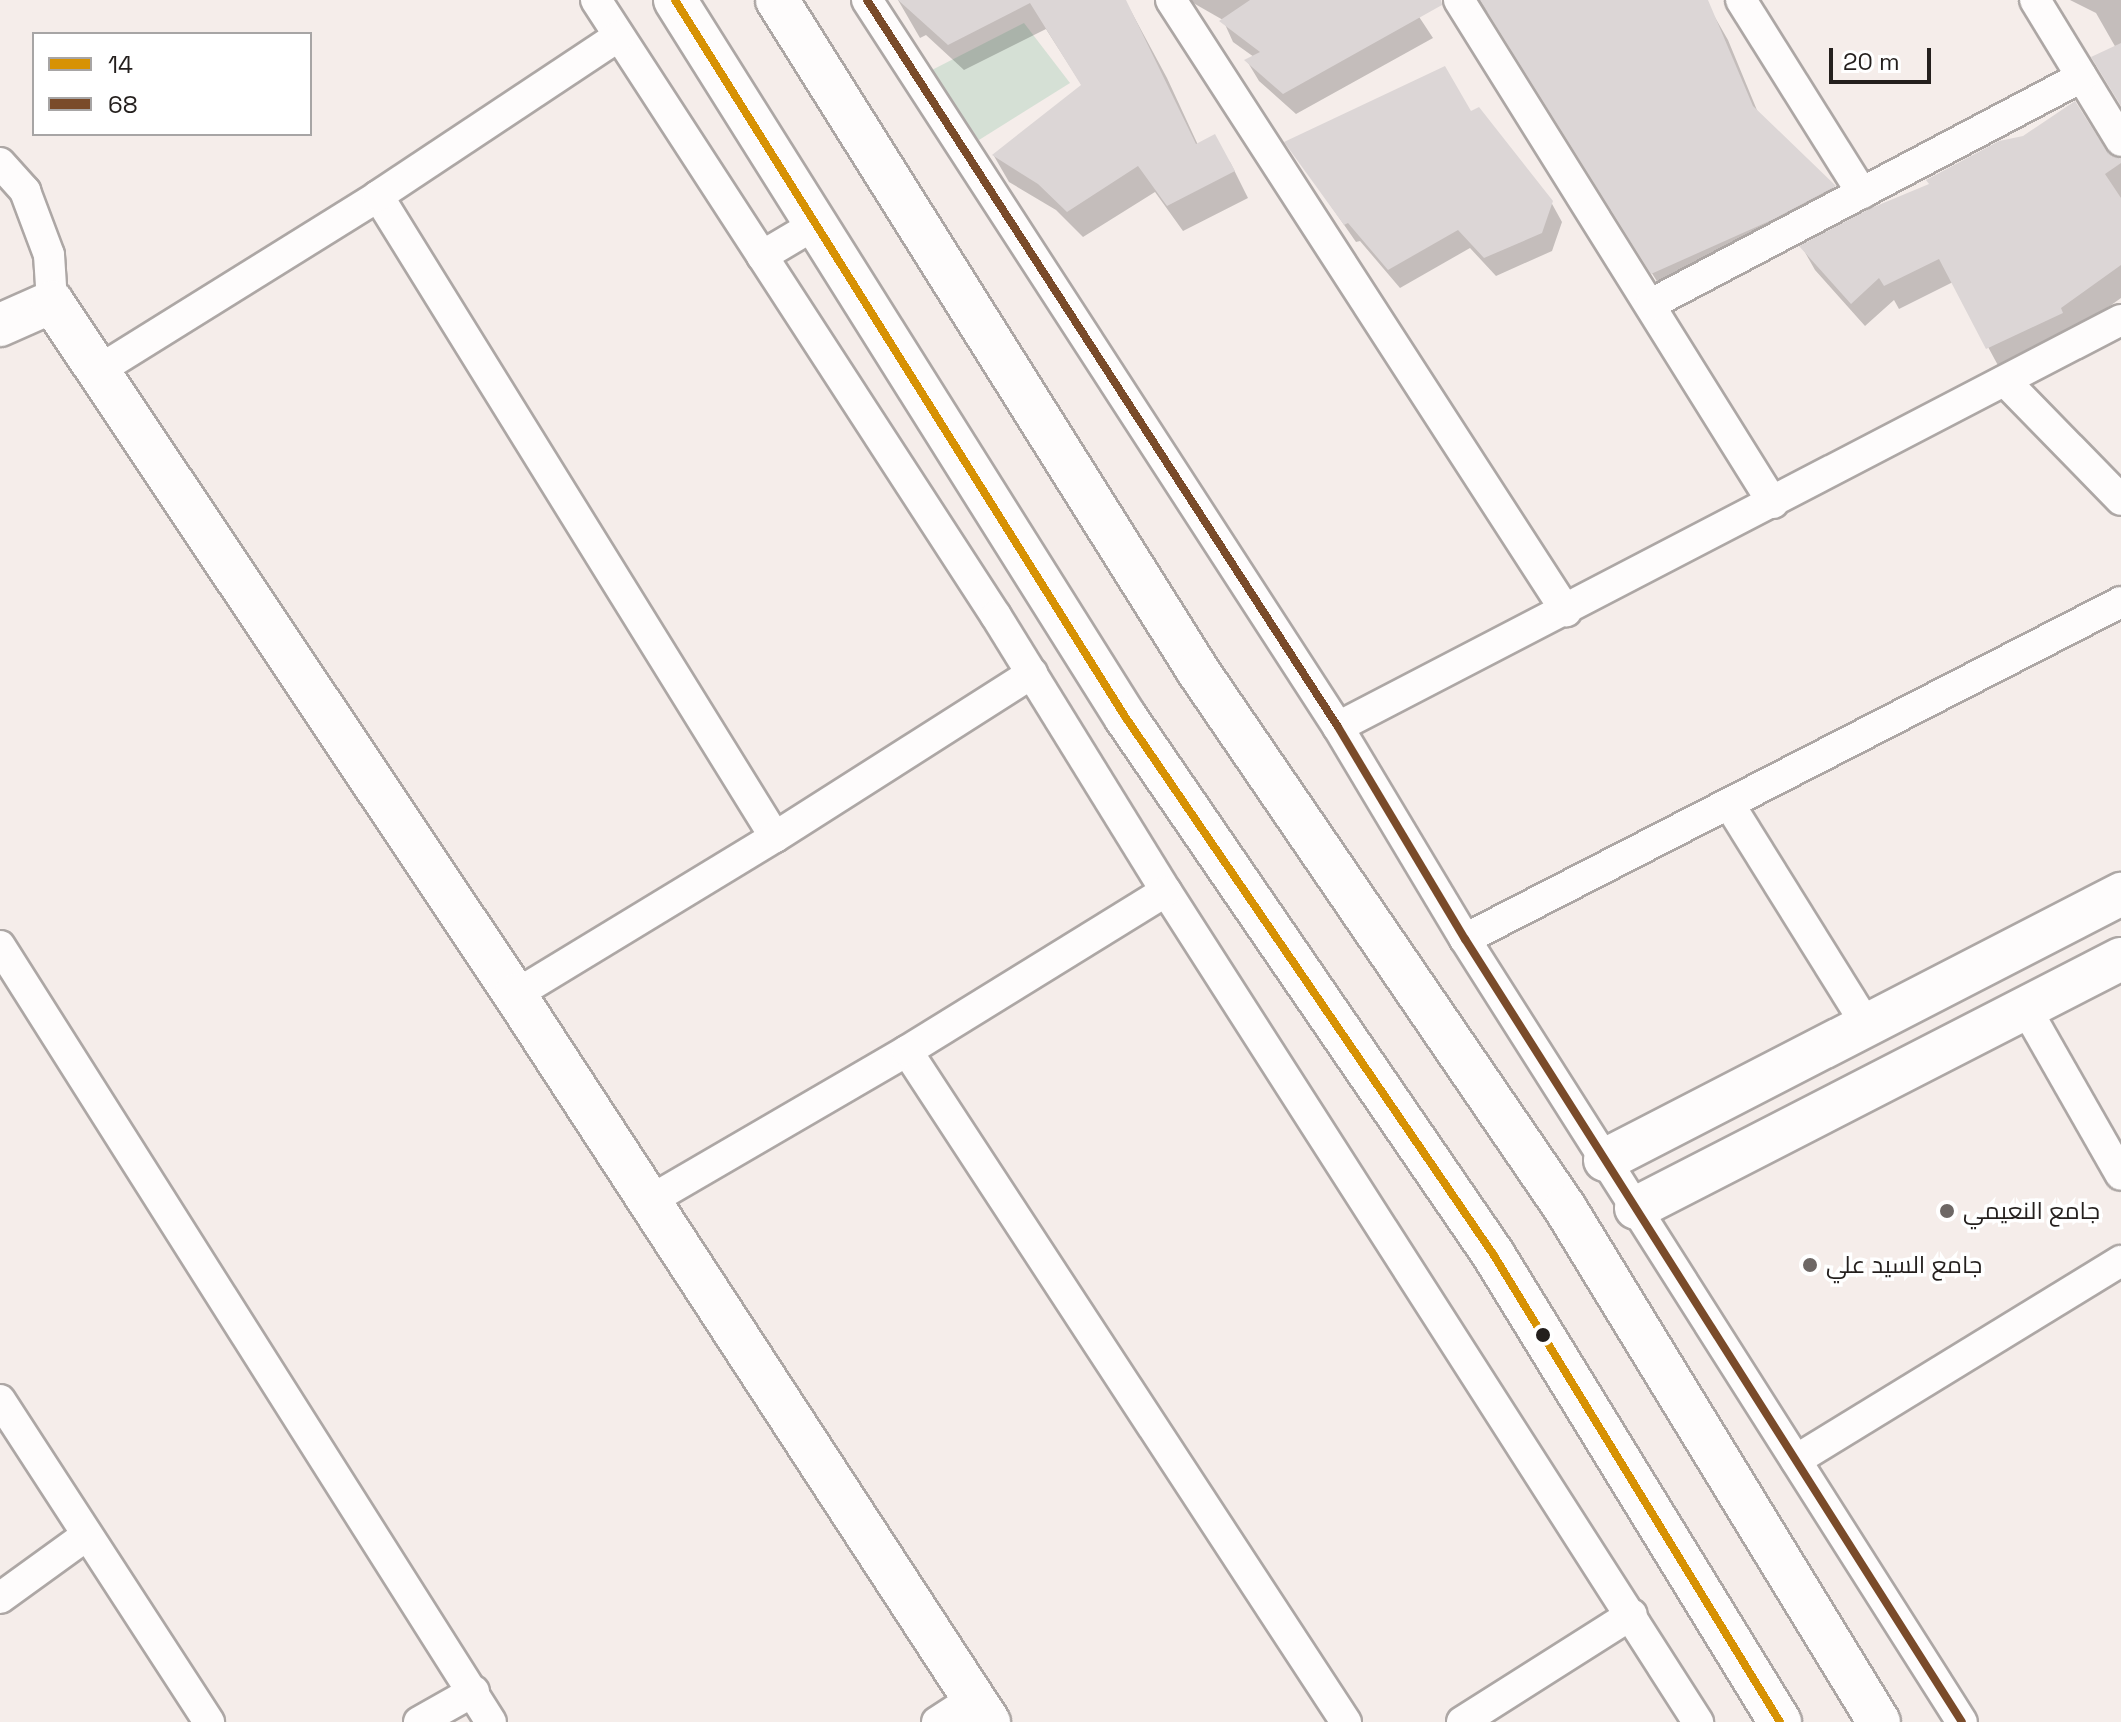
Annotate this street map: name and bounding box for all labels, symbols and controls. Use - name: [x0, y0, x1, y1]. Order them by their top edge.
- legend: [32, 32, 312, 136]
- scale bar: [1833, 32, 1935, 82]
- text: 20 m: [1843, 46, 1900, 77]
- text: 14: [108, 49, 133, 80]
- text: 68: [108, 89, 138, 120]
- place label: جامع النعيمي: [1963, 1197, 2100, 1225]
- marker: جامع النعيمي: [1938, 1202, 1956, 1220]
- place label: جامع السيد علي: [1826, 1251, 1982, 1279]
- marker: جامع السيد علي: [1801, 1256, 1819, 1274]
- unlabelled marker: [1535, 1327, 1551, 1343]

